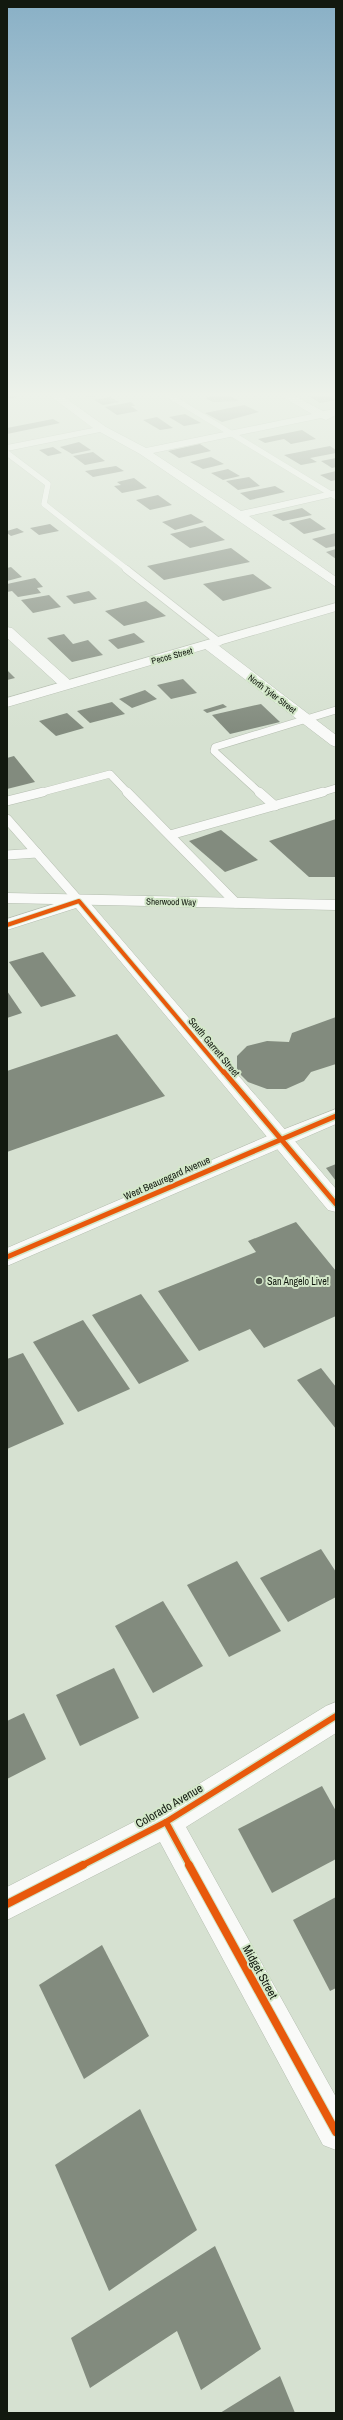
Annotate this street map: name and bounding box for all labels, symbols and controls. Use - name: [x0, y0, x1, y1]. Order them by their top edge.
- street label: Pecos Street: [150, 645, 194, 667]
- street label: North Tyler Street: [245, 672, 299, 716]
- street label: Sherwood Way: [146, 896, 196, 908]
- street label: South Garrett Street: [185, 1015, 243, 1080]
- street label: West Beauregard Avenue: [122, 1153, 213, 1203]
- place label: San Angelo Live!: [267, 1275, 329, 1288]
- marker: San Angelo Live!: [254, 1276, 264, 1286]
- street label: Colorado Avenue: [132, 1780, 206, 1832]
- street label: Midget Street: [239, 1942, 281, 2002]

